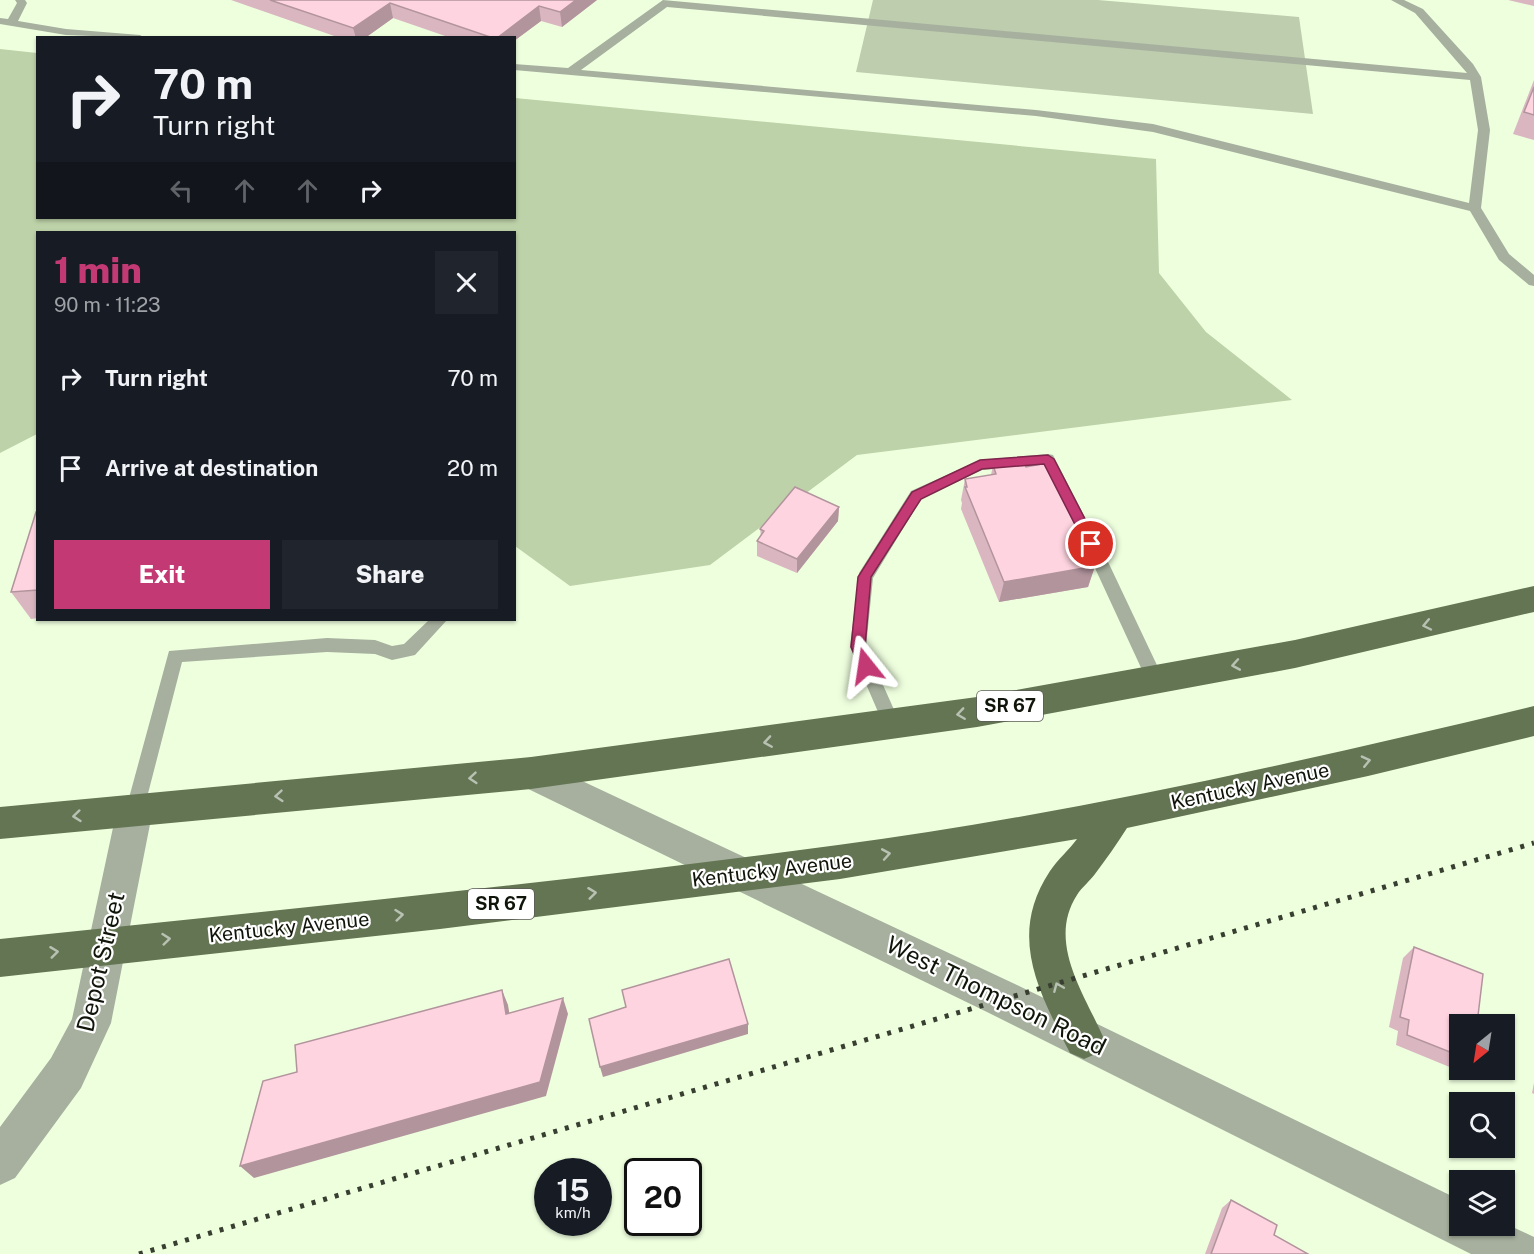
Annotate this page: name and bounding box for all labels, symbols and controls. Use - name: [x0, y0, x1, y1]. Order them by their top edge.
- text: 70 m: [153, 59, 253, 108]
- icon: right: [54, 60, 132, 138]
- text: Turn right: [153, 109, 276, 141]
- icon: left: [165, 174, 198, 207]
- icon: ahead: [228, 174, 261, 207]
- icon: ahead: [291, 174, 324, 207]
- icon: right: [354, 174, 387, 207]
- text: 1 min: [54, 249, 142, 291]
- button: close: [435, 251, 498, 314]
- text: 90 m · 11:23: [54, 293, 161, 317]
- icon: right: [54, 362, 87, 395]
- text: Turn right: [105, 365, 208, 391]
- text: 70 m: [447, 365, 498, 391]
- icon: arrive: [54, 452, 87, 485]
- text: Arrive at destination: [105, 455, 318, 481]
- text: 20 m: [447, 455, 498, 481]
- pin: [1065, 518, 1116, 569]
- icon: arrive: [1074, 527, 1107, 560]
- button: Exit: [54, 540, 270, 609]
- button: Share: [282, 540, 498, 609]
- one-way arrow: [1422, 617, 1432, 630]
- position arrow: [834, 634, 898, 698]
- one-way arrow: [1231, 658, 1240, 670]
- road number: SR 67: [977, 691, 1043, 721]
- one-way arrow: [957, 707, 966, 719]
- one-way arrow: [764, 735, 773, 747]
- one-way arrow: [1361, 756, 1371, 769]
- street label: Kentucky Avenue: [1169, 758, 1331, 814]
- one-way arrow: [468, 771, 477, 784]
- one-way arrow: [274, 789, 283, 802]
- one-way arrow: [72, 809, 81, 822]
- street label: Kentucky Avenue: [691, 848, 853, 892]
- one-way arrow: [880, 848, 890, 861]
- one-way arrow: [588, 887, 597, 899]
- street label: Depot Street: [70, 889, 130, 1035]
- road number: SR 67: [468, 889, 534, 919]
- street label: Kentucky Avenue: [208, 907, 370, 947]
- one-way arrow: [394, 910, 403, 922]
- street label: West Thompson Road: [882, 930, 1111, 1061]
- one-way arrow: [161, 933, 170, 946]
- one-way arrow: [49, 946, 58, 958]
- one-way arrow: [1053, 982, 1065, 993]
- north arrow: [1449, 1014, 1515, 1080]
- map controls: [1449, 1014, 1515, 1236]
- button: search: [1449, 1092, 1515, 1158]
- speed limit sign: 20: [624, 1158, 702, 1236]
- button: layers: [1449, 1170, 1515, 1236]
- text: 15: [556, 1172, 590, 1208]
- text: km/h: [555, 1204, 591, 1221]

